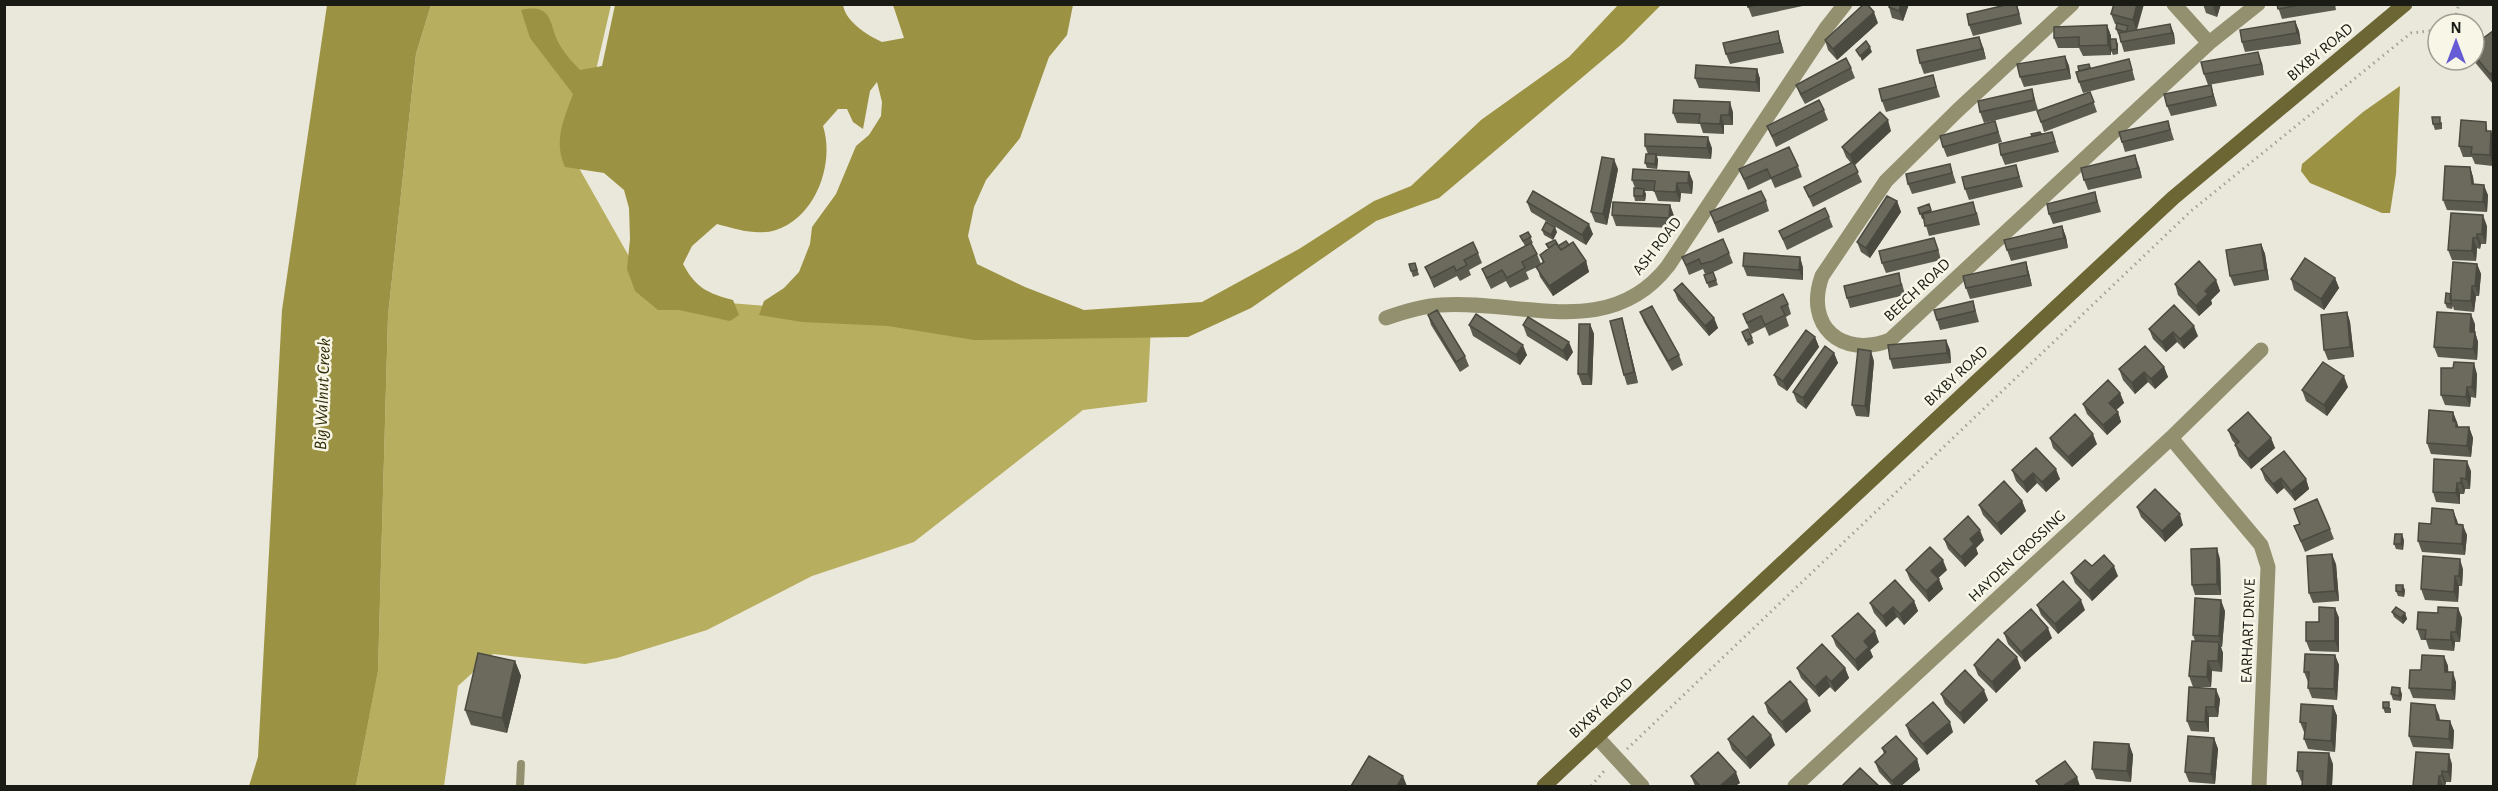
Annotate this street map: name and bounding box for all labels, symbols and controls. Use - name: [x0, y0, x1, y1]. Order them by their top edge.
- north arrow: [2426, 12, 2486, 72]
- street label: BIXBY ROAD: [2284, 20, 2356, 84]
- text: N: [2450, 20, 2462, 36]
- street label: ASH ROAD: [1630, 214, 1684, 278]
- street label: BEECH ROAD: [1881, 256, 1953, 324]
- water label: Big Walnut Creek: [312, 338, 334, 450]
- street label: BIXBY ROAD: [1921, 343, 1991, 409]
- street label: HAYDEN CROSSING: [1965, 507, 2069, 605]
- street label: EARHART DRIVE: [2238, 578, 2258, 684]
- street label: BIXBY ROAD: [1566, 675, 1636, 741]

